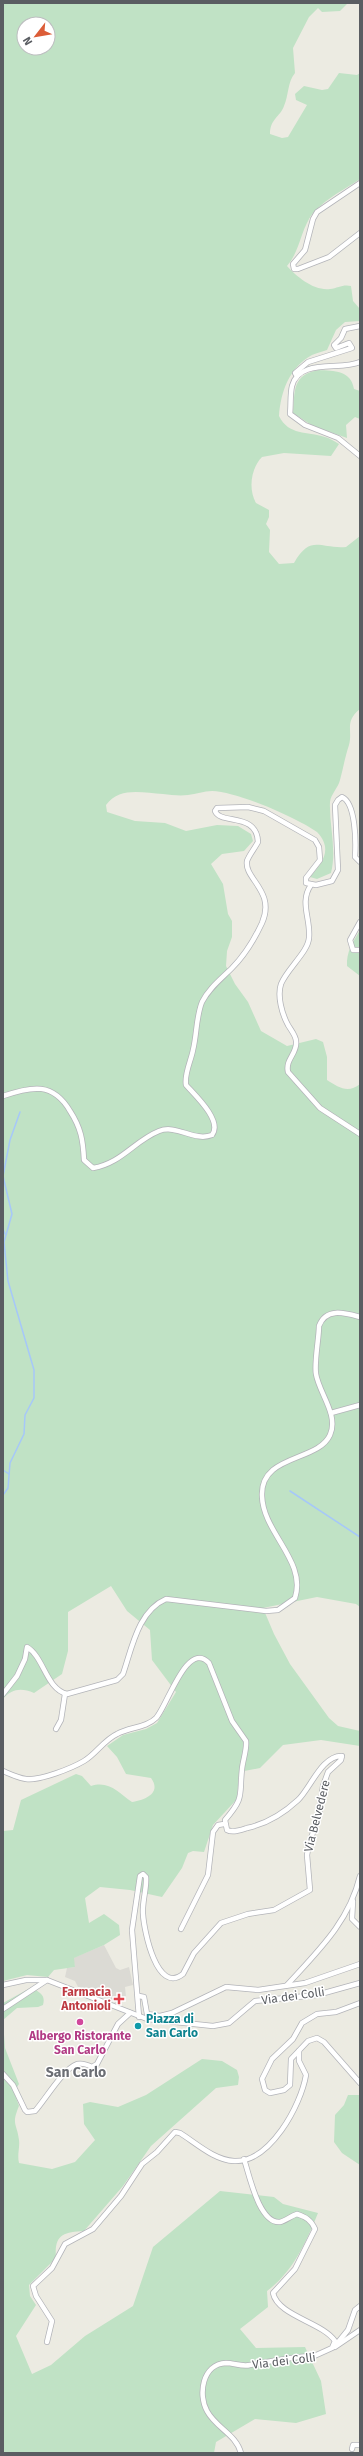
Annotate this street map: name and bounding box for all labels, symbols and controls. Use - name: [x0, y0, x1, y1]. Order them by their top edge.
- north arrow: [16, 16, 56, 56]
- text: N: [20, 34, 35, 47]
- street label: Via Belvedere: [301, 1778, 333, 1854]
- place label: Farmacia Antonioli: [60, 1985, 111, 2013]
- street label: Via dei Colli: [260, 1985, 326, 2007]
- marker: Farmacia Antonioli: [114, 1994, 124, 2004]
- place label: Piazza di San Carlo: [146, 2012, 198, 2040]
- marker: Albergo Ristorante San Carlo: [75, 2017, 85, 2027]
- marker: Piazza di San Carlo: [133, 2021, 143, 2031]
- place label: Albergo Ristorante San Carlo: [28, 2029, 131, 2057]
- district label: San Carlo: [46, 2064, 106, 2081]
- street label: Via dei Colli: [251, 2350, 317, 2372]

